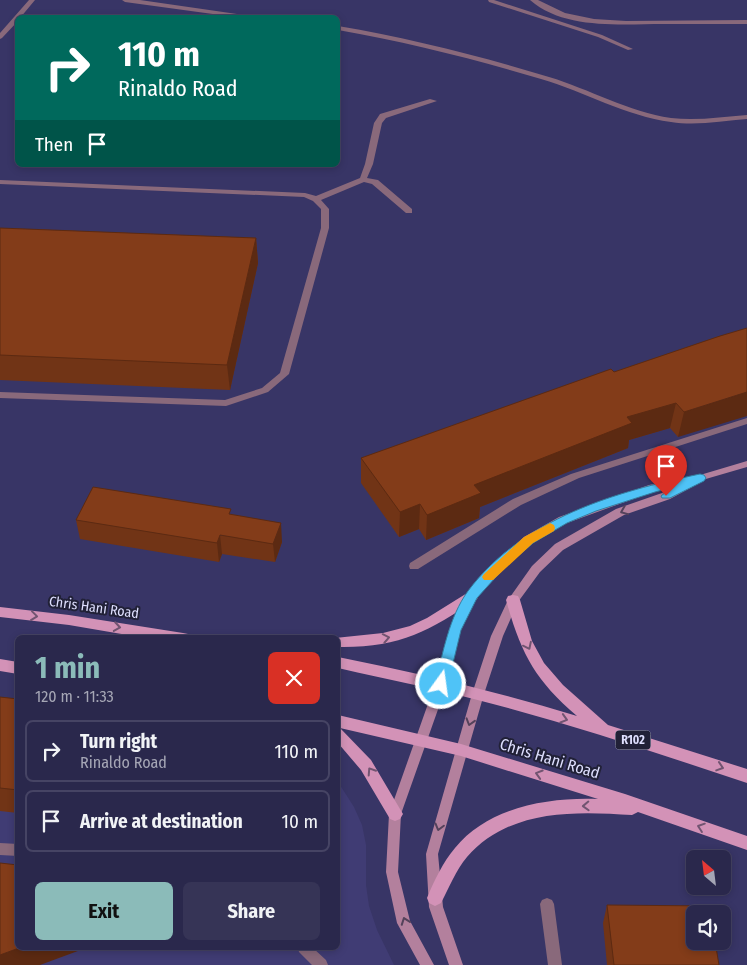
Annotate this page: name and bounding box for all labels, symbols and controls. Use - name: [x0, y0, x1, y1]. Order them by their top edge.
- text: 110 m: [118, 33, 200, 75]
- icon: right: [35, 35, 100, 100]
- text: Rinaldo Road: [118, 75, 238, 102]
- icon: arrive: [83, 130, 111, 158]
- text: Then: [35, 133, 73, 156]
- pin: [645, 445, 687, 496]
- icon: arrive: [652, 452, 680, 480]
- one-way arrow: [620, 505, 628, 515]
- street label: Chris Hani Road: [48, 593, 140, 622]
- one-way arrow: [31, 610, 39, 621]
- one-way arrow: [113, 622, 121, 632]
- one-way arrow: [382, 634, 390, 644]
- one-way arrow: [522, 641, 532, 650]
- text: 1 min: [35, 650, 100, 686]
- button: close: [268, 652, 320, 704]
- position arrow: [414, 657, 466, 709]
- text: 120 m · 11:33: [35, 687, 114, 706]
- one-way arrow: [560, 713, 568, 723]
- one-way arrow: [465, 717, 475, 726]
- text: Turn right: [80, 730, 157, 753]
- road number: R102: [616, 730, 650, 750]
- street label: Chris Hani Road: [498, 734, 602, 783]
- icon: right: [37, 737, 65, 765]
- text: 110 m: [274, 740, 318, 763]
- text: Rinaldo Road: [80, 753, 167, 772]
- one-way arrow: [715, 761, 723, 771]
- one-way arrow: [368, 768, 377, 777]
- one-way arrow: [535, 770, 543, 780]
- one-way arrow: [581, 800, 589, 811]
- icon: arrive: [37, 807, 65, 835]
- text: Arrive at destination: [80, 810, 243, 833]
- text: 10 m: [282, 810, 318, 833]
- one-way arrow: [435, 823, 445, 831]
- one-way arrow: [697, 823, 706, 833]
- north arrow: [686, 850, 731, 895]
- map controls: [686, 850, 731, 950]
- button: Exit: [35, 882, 173, 940]
- button: Share: [183, 882, 320, 940]
- button: sound: [686, 905, 731, 950]
- one-way arrow: [401, 918, 411, 926]

